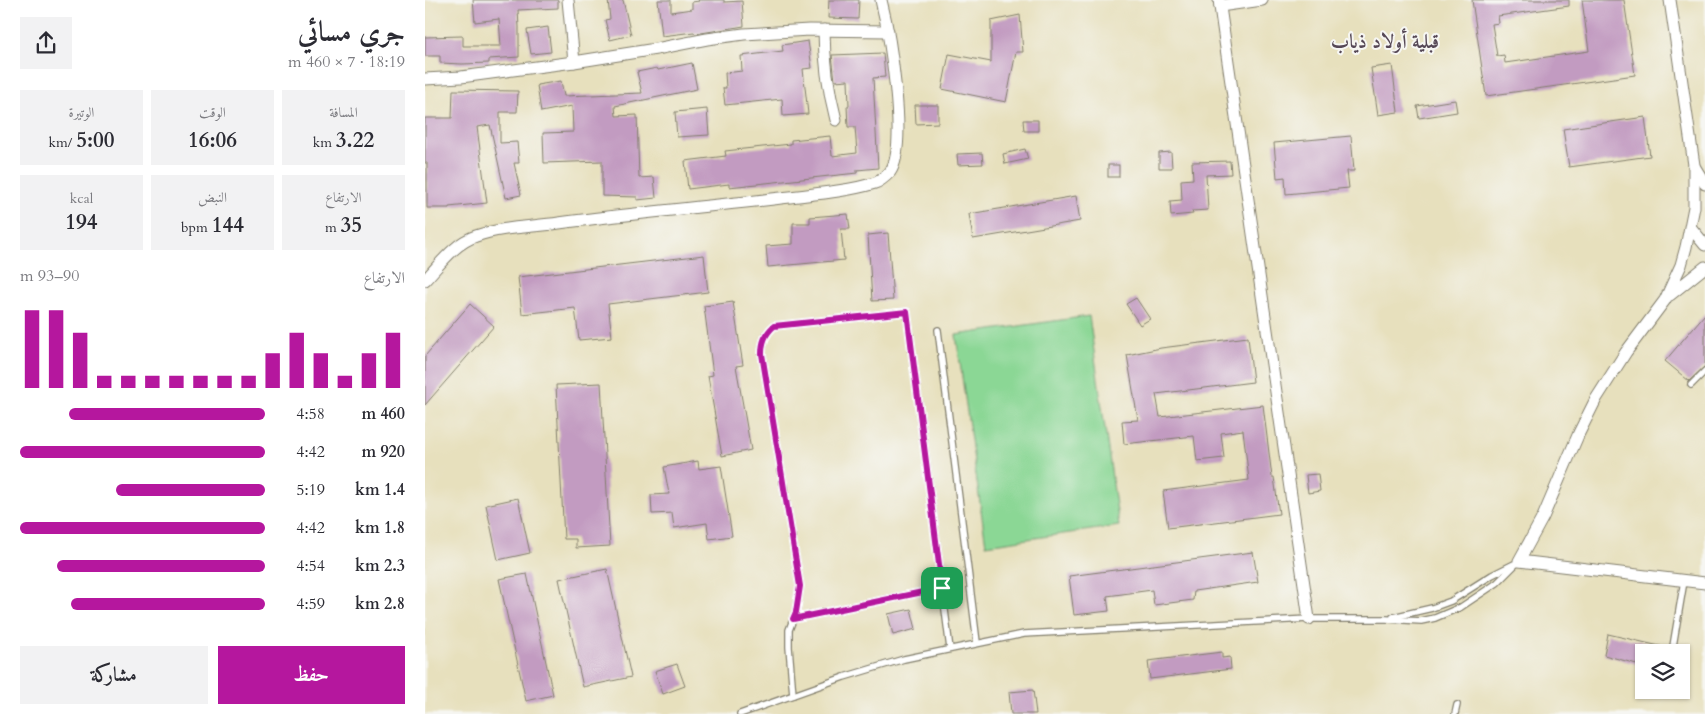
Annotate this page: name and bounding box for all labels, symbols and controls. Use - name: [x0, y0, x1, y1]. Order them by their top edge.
- text: جري مسائي: [298, 13, 405, 51]
- button: share: [20, 17, 72, 69]
- district label: قبلية أولاد ذياب: [1331, 28, 1439, 55]
- text: 18:19 · 7 × 460 m: [288, 51, 405, 73]
- text: الوتيرة: [69, 103, 94, 122]
- text: الوقت: [199, 103, 226, 122]
- text: المسافة: [329, 103, 358, 122]
- text: 5:00: [76, 126, 115, 155]
- text: 16:06: [188, 126, 237, 155]
- text: 3.22: [336, 126, 374, 155]
- text: /km: [48, 133, 76, 152]
- text: km: [313, 133, 336, 152]
- text: النبض: [198, 188, 227, 207]
- text: الارتفاع: [325, 188, 362, 207]
- text: kcal: [70, 189, 93, 208]
- text: 194: [65, 208, 98, 237]
- text: 144: [212, 211, 244, 240]
- text: 35: [341, 211, 362, 240]
- text: bpm: [181, 218, 212, 237]
- text: m: [325, 218, 341, 237]
- text: 90–93 m: [20, 265, 79, 287]
- text: الارتفاع: [363, 267, 405, 289]
- text: 4:58: [296, 403, 325, 425]
- text: 460 m: [361, 403, 405, 425]
- text: 4:42: [296, 441, 325, 463]
- text: 920 m: [361, 441, 405, 463]
- text: 5:19: [296, 479, 325, 501]
- text: 1.4 km: [355, 479, 405, 501]
- text: 4:42: [296, 517, 325, 539]
- text: 1.8 km: [355, 517, 405, 539]
- text: 4:54: [296, 555, 325, 577]
- text: 2.3 km: [355, 555, 405, 577]
- pin: [921, 567, 963, 609]
- icon: arrive: [928, 574, 956, 602]
- text: 4:59: [296, 593, 325, 615]
- text: 2.8 km: [355, 593, 405, 615]
- map controls: [1635, 644, 1690, 699]
- button: layers: [1635, 644, 1690, 699]
- button: مشاركة: [20, 646, 208, 704]
- button: حفظ: [218, 646, 405, 704]

